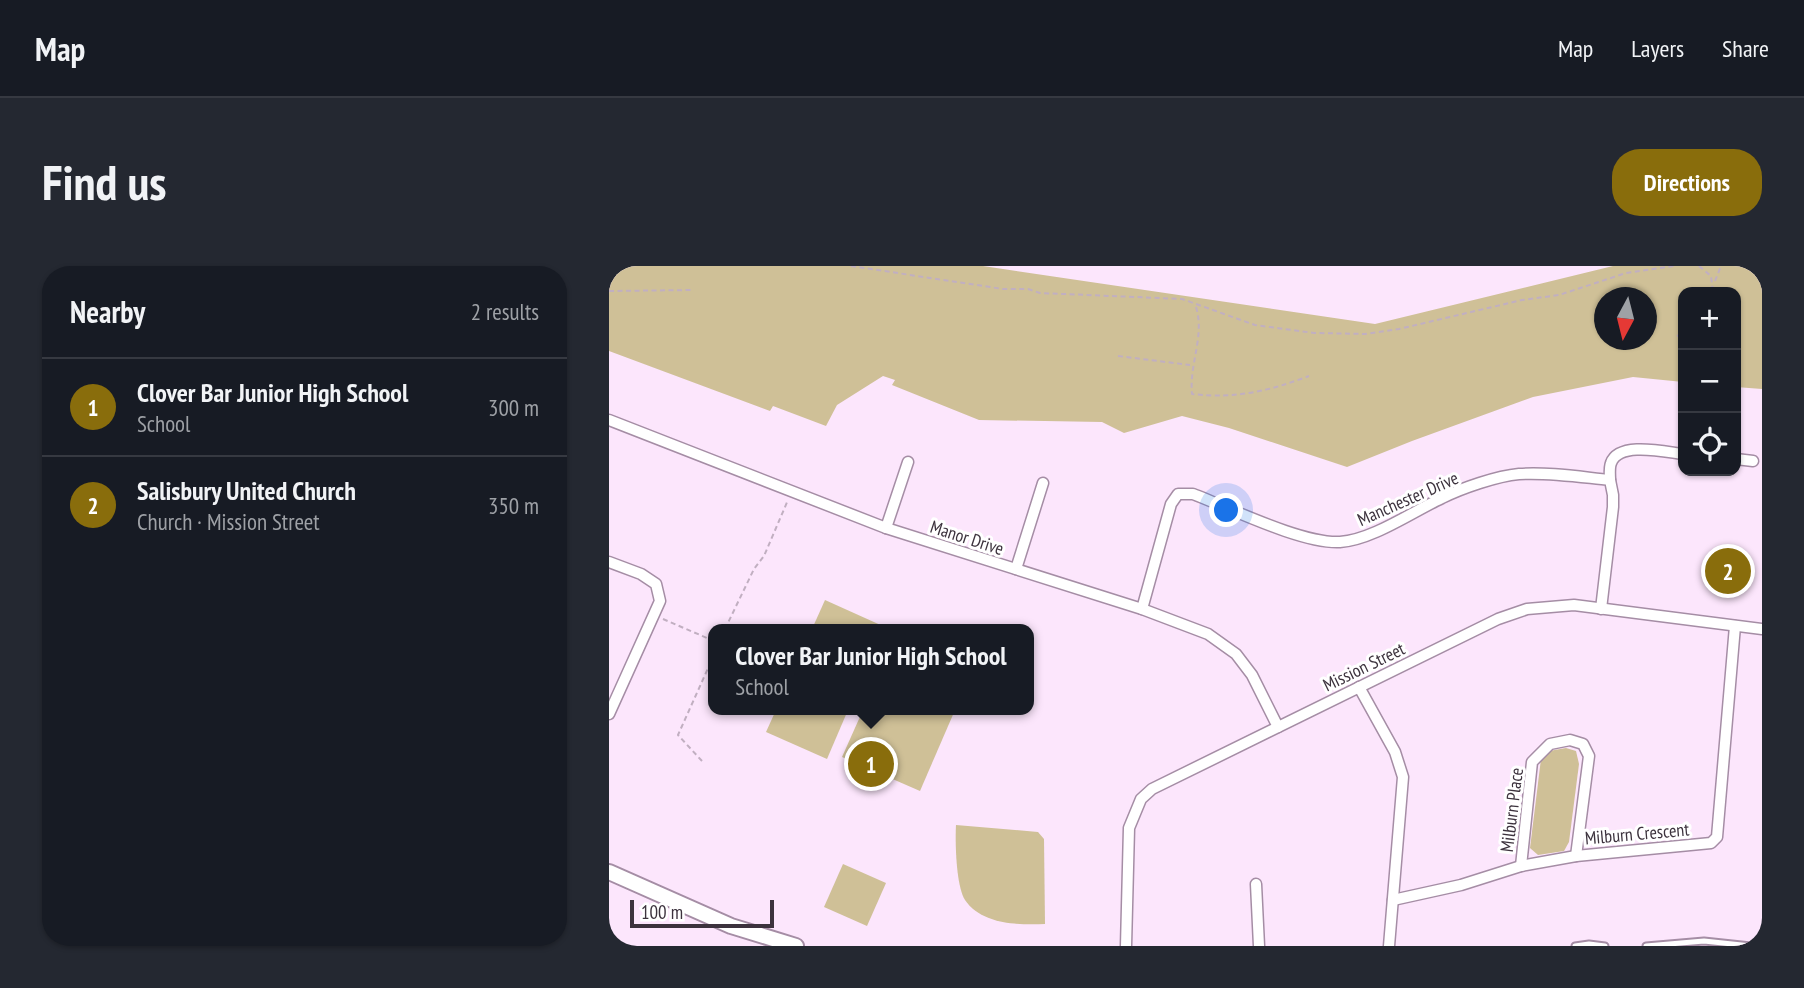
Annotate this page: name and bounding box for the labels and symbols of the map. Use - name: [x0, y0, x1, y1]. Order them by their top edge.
- north arrow: [1594, 287, 1657, 350]
- street label: Manchester Drive: [1354, 466, 1462, 531]
- your location: [1209, 493, 1243, 527]
- street label: Manor Drive: [928, 515, 1007, 560]
- pin: 2: [1705, 545, 1751, 597]
- street label: Mission Street: [1319, 637, 1409, 696]
- pin: 1: [848, 738, 894, 790]
- street label: Milburn Place: [1495, 766, 1528, 853]
- street label: Milburn Crescent: [1584, 817, 1690, 850]
- scale bar: [630, 897, 773, 929]

